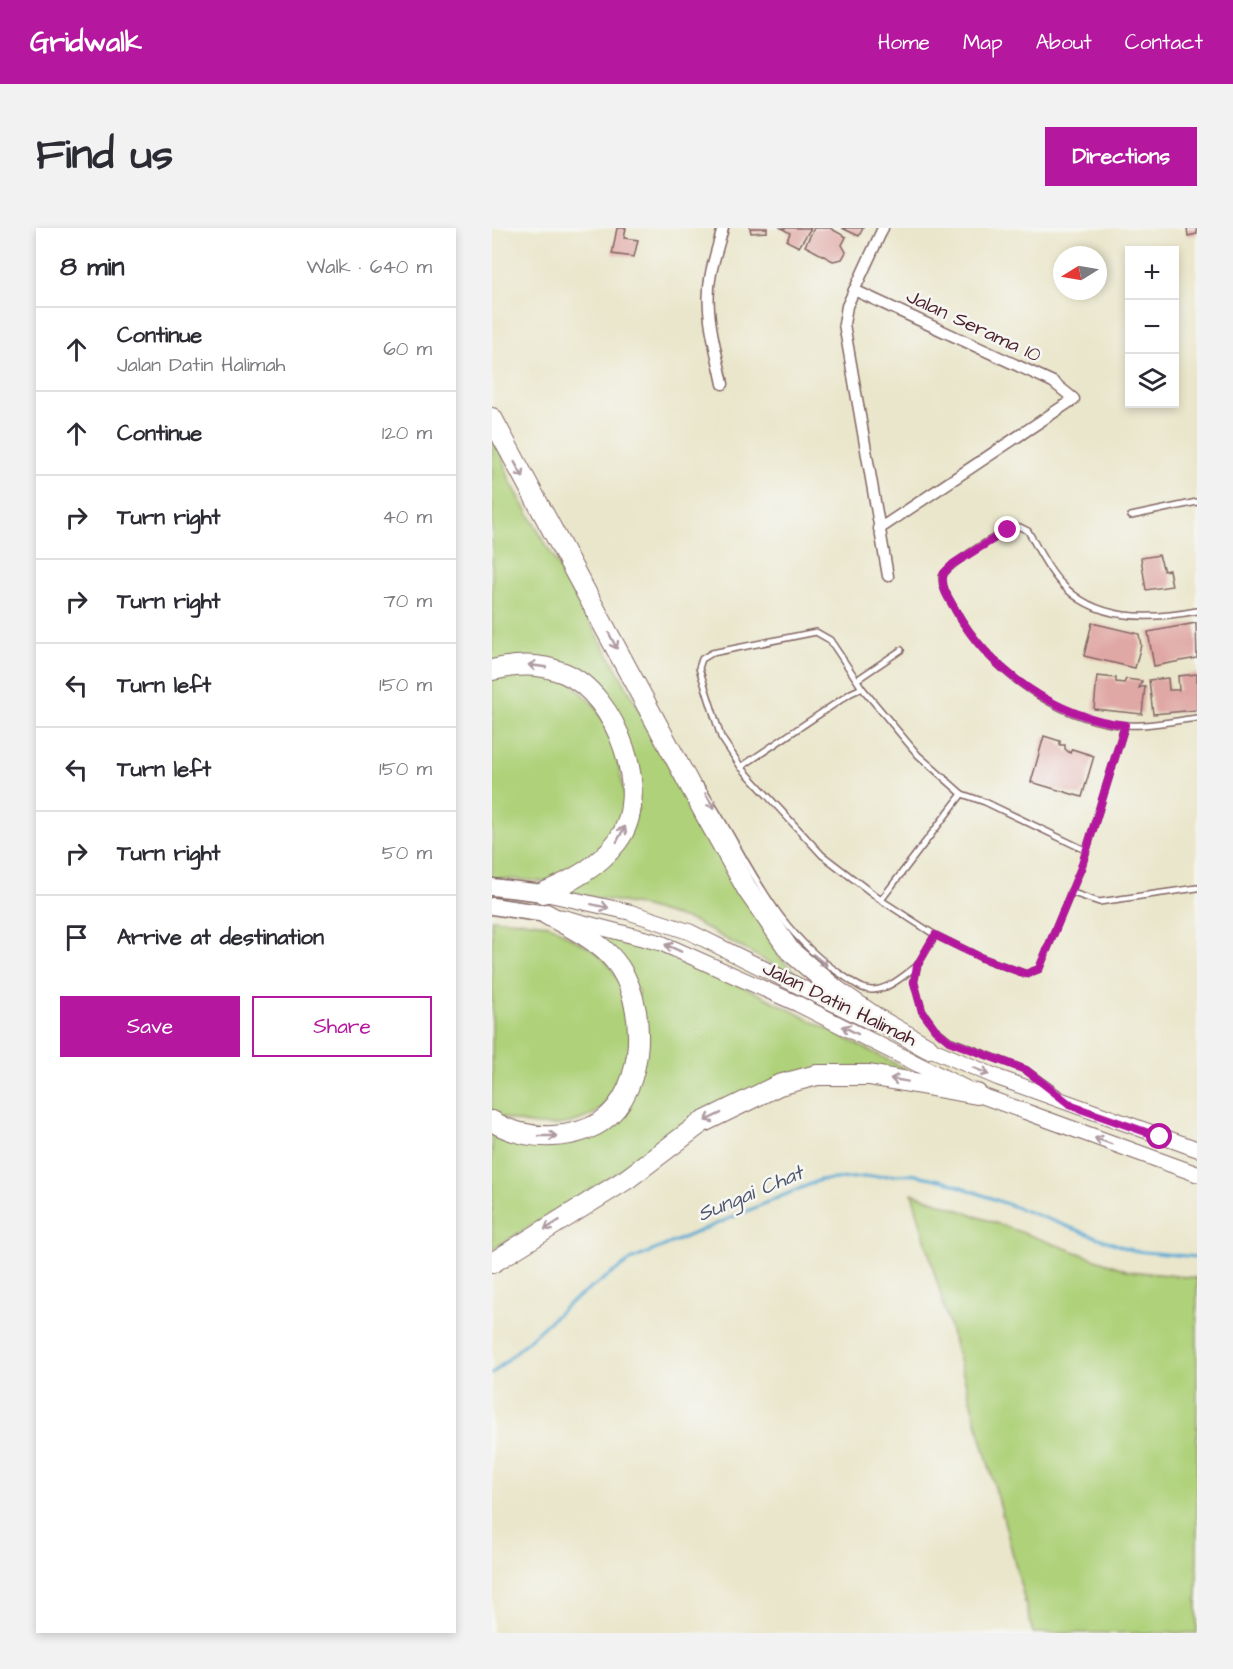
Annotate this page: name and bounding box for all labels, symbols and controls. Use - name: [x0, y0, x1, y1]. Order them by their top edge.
- text: Gridwalk: [30, 23, 142, 62]
- text: Home: [878, 28, 930, 57]
- text: Map: [963, 28, 1003, 57]
- text: About: [1036, 28, 1092, 57]
- text: Contact: [1125, 28, 1203, 57]
- text: Find us: [36, 127, 173, 185]
- button: Directions: [1045, 127, 1197, 186]
- north arrow: [1053, 246, 1107, 300]
- map controls: [1125, 246, 1179, 408]
- button: +: [1125, 246, 1179, 300]
- text: 8 min: [60, 249, 124, 285]
- text: Walk · 640 m: [306, 253, 432, 281]
- street label: Jalan Serama 10: [902, 282, 1046, 370]
- button: −: [1125, 300, 1179, 354]
- text: Continue: [117, 320, 202, 351]
- icon: ahead: [60, 333, 93, 366]
- text: 60 m: [383, 335, 432, 363]
- text: Jalan Datin Halimah: [117, 351, 285, 379]
- button: layers: [1125, 354, 1179, 408]
- icon: ahead: [60, 417, 93, 450]
- text: Continue: [117, 418, 202, 449]
- text: 120 m: [382, 419, 432, 447]
- one-way arrow: [514, 461, 525, 479]
- icon: right: [60, 501, 93, 534]
- text: Turn right: [117, 502, 220, 533]
- text: 40 m: [382, 503, 432, 531]
- route end: [994, 516, 1020, 542]
- icon: right: [60, 585, 93, 618]
- text: Turn right: [117, 586, 220, 617]
- text: 70 m: [384, 587, 432, 615]
- one-way arrow: [607, 632, 619, 649]
- one-way arrow: [527, 661, 547, 672]
- icon: left: [60, 669, 93, 702]
- text: Turn left: [117, 670, 211, 701]
- text: 150 m: [379, 671, 432, 699]
- icon: left: [60, 753, 93, 786]
- text: Turn left: [117, 754, 211, 785]
- text: 150 m: [379, 755, 432, 783]
- one-way arrow: [704, 792, 716, 809]
- one-way arrow: [615, 826, 627, 843]
- icon: right: [60, 837, 93, 870]
- text: Turn right: [117, 838, 220, 869]
- text: 50 m: [382, 839, 432, 867]
- one-way arrow: [591, 900, 610, 912]
- icon: arrive: [60, 921, 93, 954]
- text: Arrive at destination: [117, 922, 324, 953]
- one-way arrow: [665, 942, 683, 953]
- one-way arrow: [812, 953, 828, 966]
- street label: Jalan Datin Halimah: [758, 954, 921, 1053]
- button: Save: [60, 996, 240, 1057]
- button: Share: [252, 996, 432, 1057]
- one-way arrow: [841, 1024, 859, 1036]
- one-way arrow: [972, 1066, 990, 1077]
- one-way arrow: [890, 1075, 909, 1086]
- one-way arrow: [705, 1111, 723, 1123]
- route start: [1146, 1123, 1172, 1149]
- one-way arrow: [537, 1130, 557, 1142]
- one-way arrow: [1094, 1135, 1113, 1146]
- water label: Sungai Chat: [693, 1157, 810, 1230]
- one-way arrow: [544, 1220, 561, 1232]

